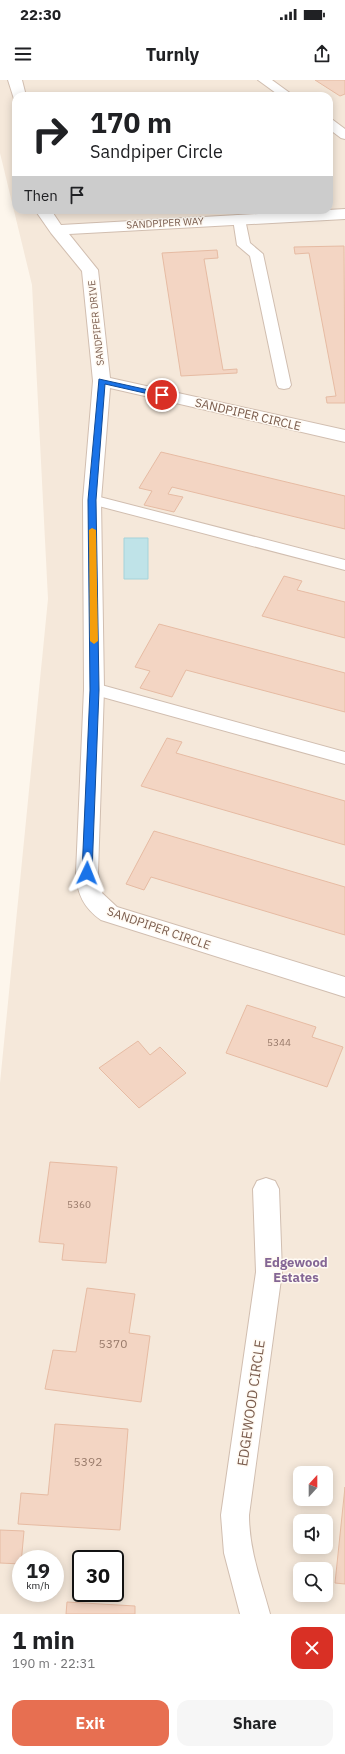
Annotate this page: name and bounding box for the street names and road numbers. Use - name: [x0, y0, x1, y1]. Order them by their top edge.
- street label: SANDPIPER WAY: [126, 214, 204, 232]
- street label: SANDPIPER DRIVE: [85, 280, 107, 366]
- street label: SANDPIPER CIRCLE: [194, 395, 302, 433]
- street label: SANDPIPER CIRCLE: [105, 903, 213, 953]
- street label: EDGEWOOD CIRCLE: [233, 1339, 269, 1467]

